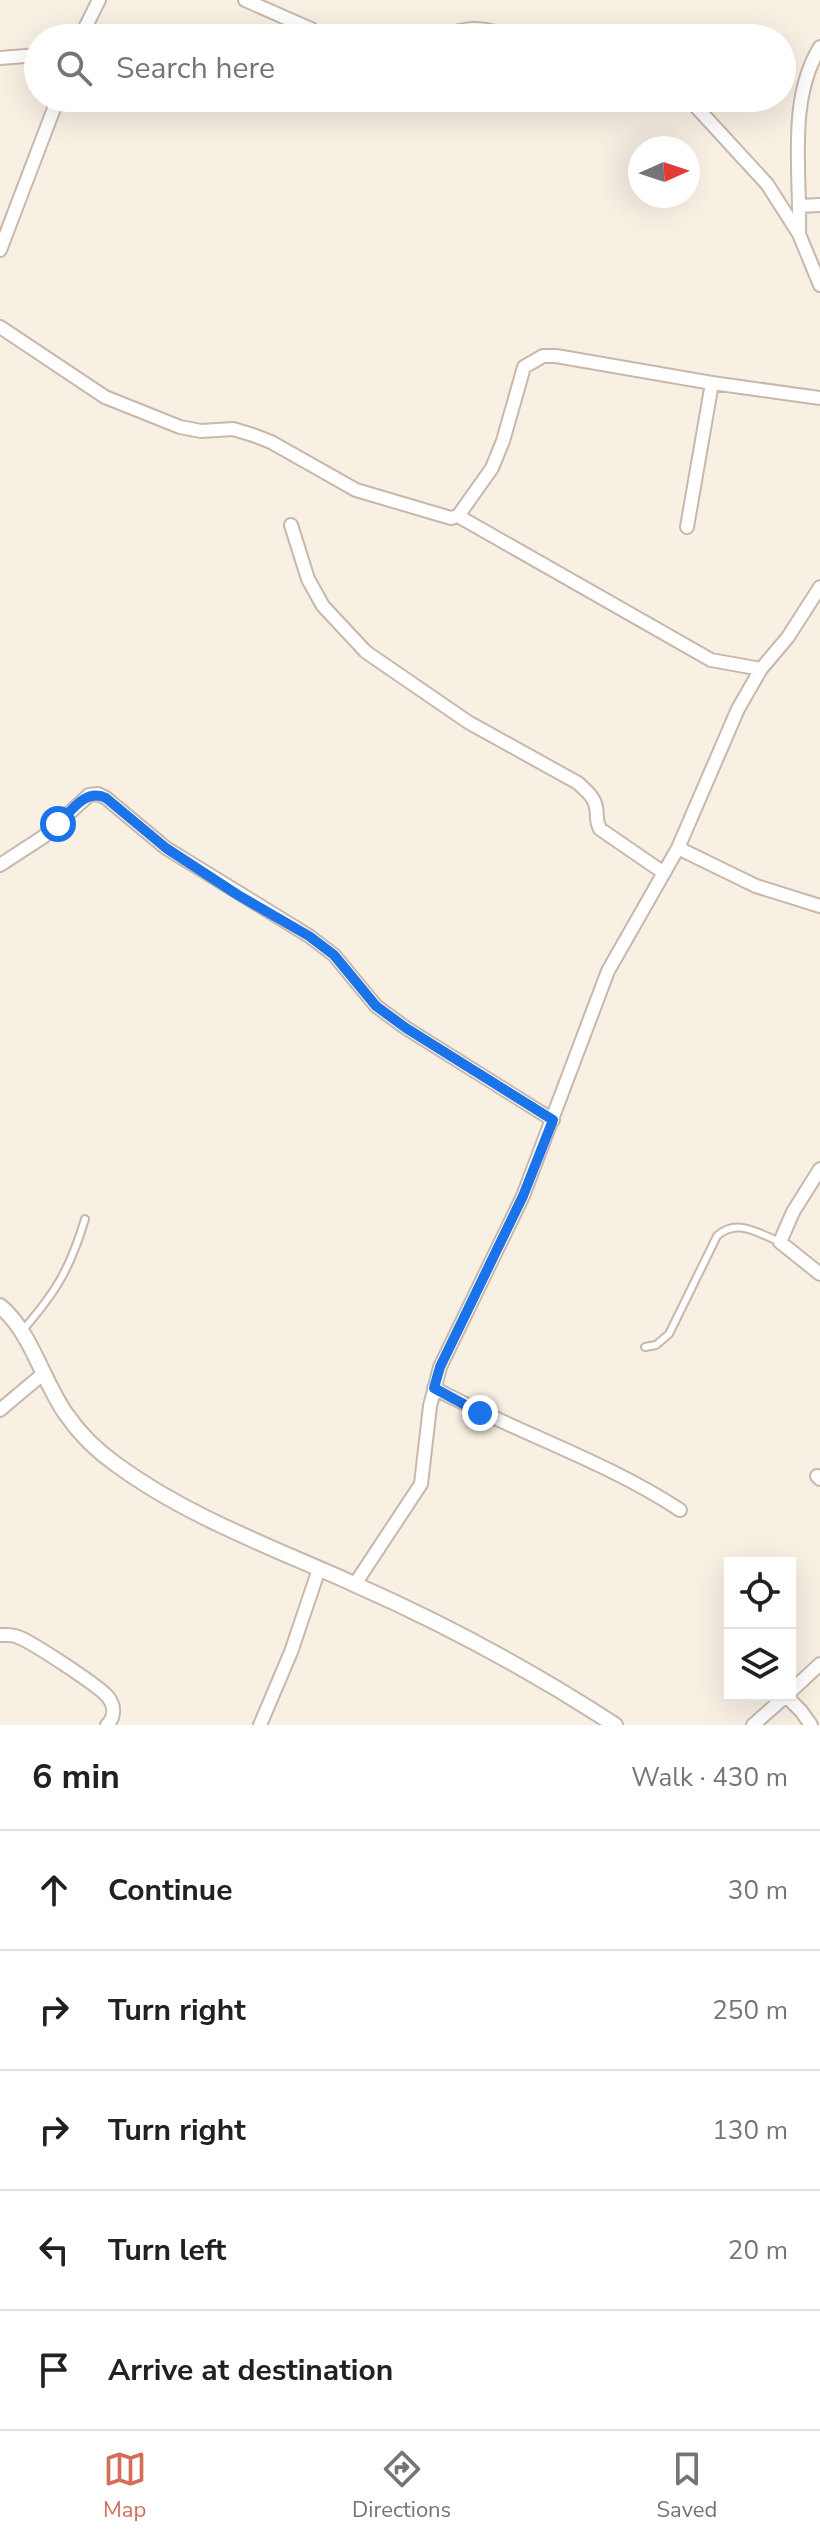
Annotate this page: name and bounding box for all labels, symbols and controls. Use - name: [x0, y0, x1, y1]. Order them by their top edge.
- search box: [24, 24, 796, 112]
- icon: search: [52, 46, 96, 90]
- text: Search here: [116, 48, 275, 89]
- north arrow: [628, 136, 700, 208]
- route start: [40, 806, 76, 842]
- route end: [462, 1395, 498, 1431]
- map controls: [724, 1557, 796, 1701]
- button: locate: [724, 1557, 796, 1629]
- button: layers: [724, 1629, 796, 1701]
- text: 6 min: [32, 1754, 120, 1800]
- text: Walk · 430 m: [631, 1760, 788, 1795]
- icon: ahead: [32, 1868, 76, 1912]
- text: Continue: [108, 1870, 233, 1911]
- text: 30 m: [728, 1873, 788, 1908]
- icon: right: [32, 1988, 76, 2032]
- text: Turn right: [108, 1990, 246, 2031]
- text: 250 m: [712, 1993, 788, 2028]
- icon: right: [32, 2108, 76, 2152]
- text: Turn right: [108, 2110, 246, 2151]
- text: 130 m: [712, 2113, 788, 2148]
- icon: left: [32, 2228, 76, 2272]
- text: Turn left: [108, 2230, 226, 2271]
- text: 20 m: [728, 2233, 788, 2268]
- icon: arrive: [32, 2348, 76, 2392]
- text: Arrive at destination: [108, 2350, 393, 2391]
- tab: Map: [103, 2447, 147, 2525]
- tab: Directions: [352, 2447, 451, 2525]
- tab: Saved: [657, 2447, 717, 2525]

